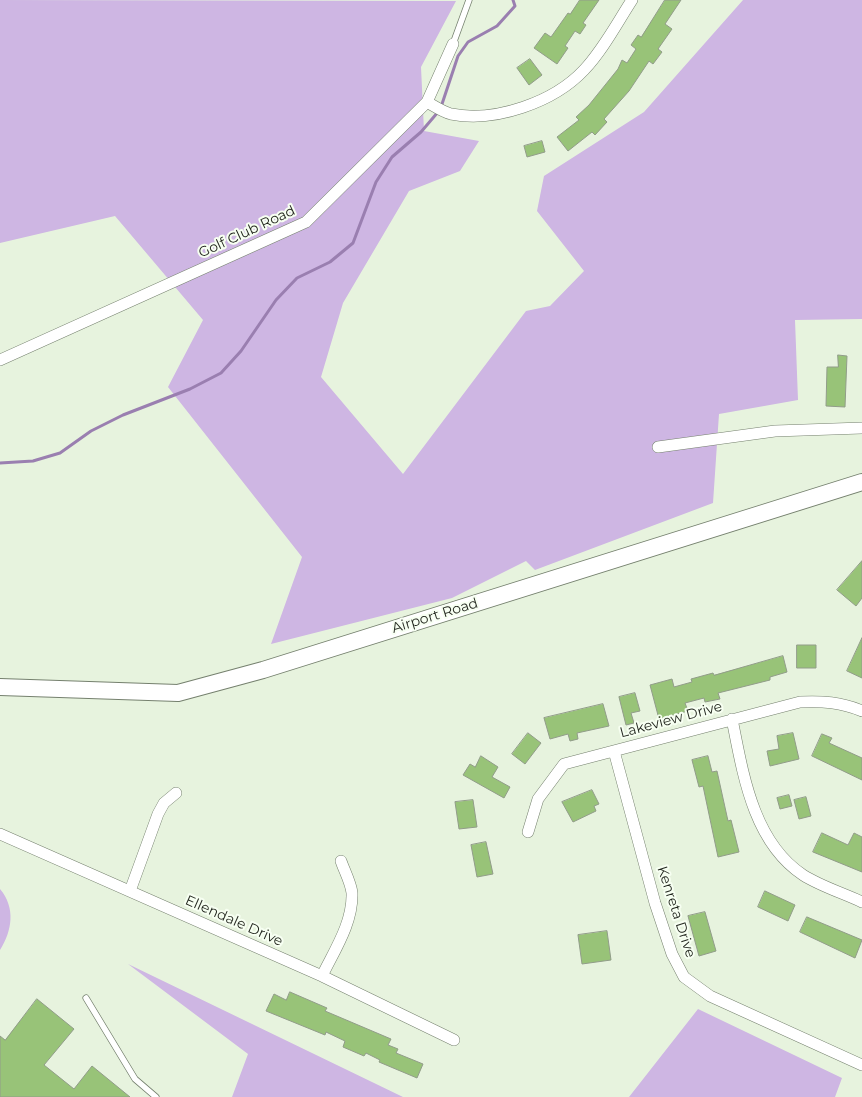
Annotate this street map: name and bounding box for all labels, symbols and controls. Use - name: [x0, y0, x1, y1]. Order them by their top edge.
- street label: Golf Club Road: [196, 202, 298, 262]
- street label: Airport Road: [390, 595, 480, 637]
- street label: Lakeview Drive: [618, 698, 724, 742]
- street label: Kenreta Drive: [653, 864, 699, 960]
- street label: Ellendale Drive: [183, 892, 285, 950]

